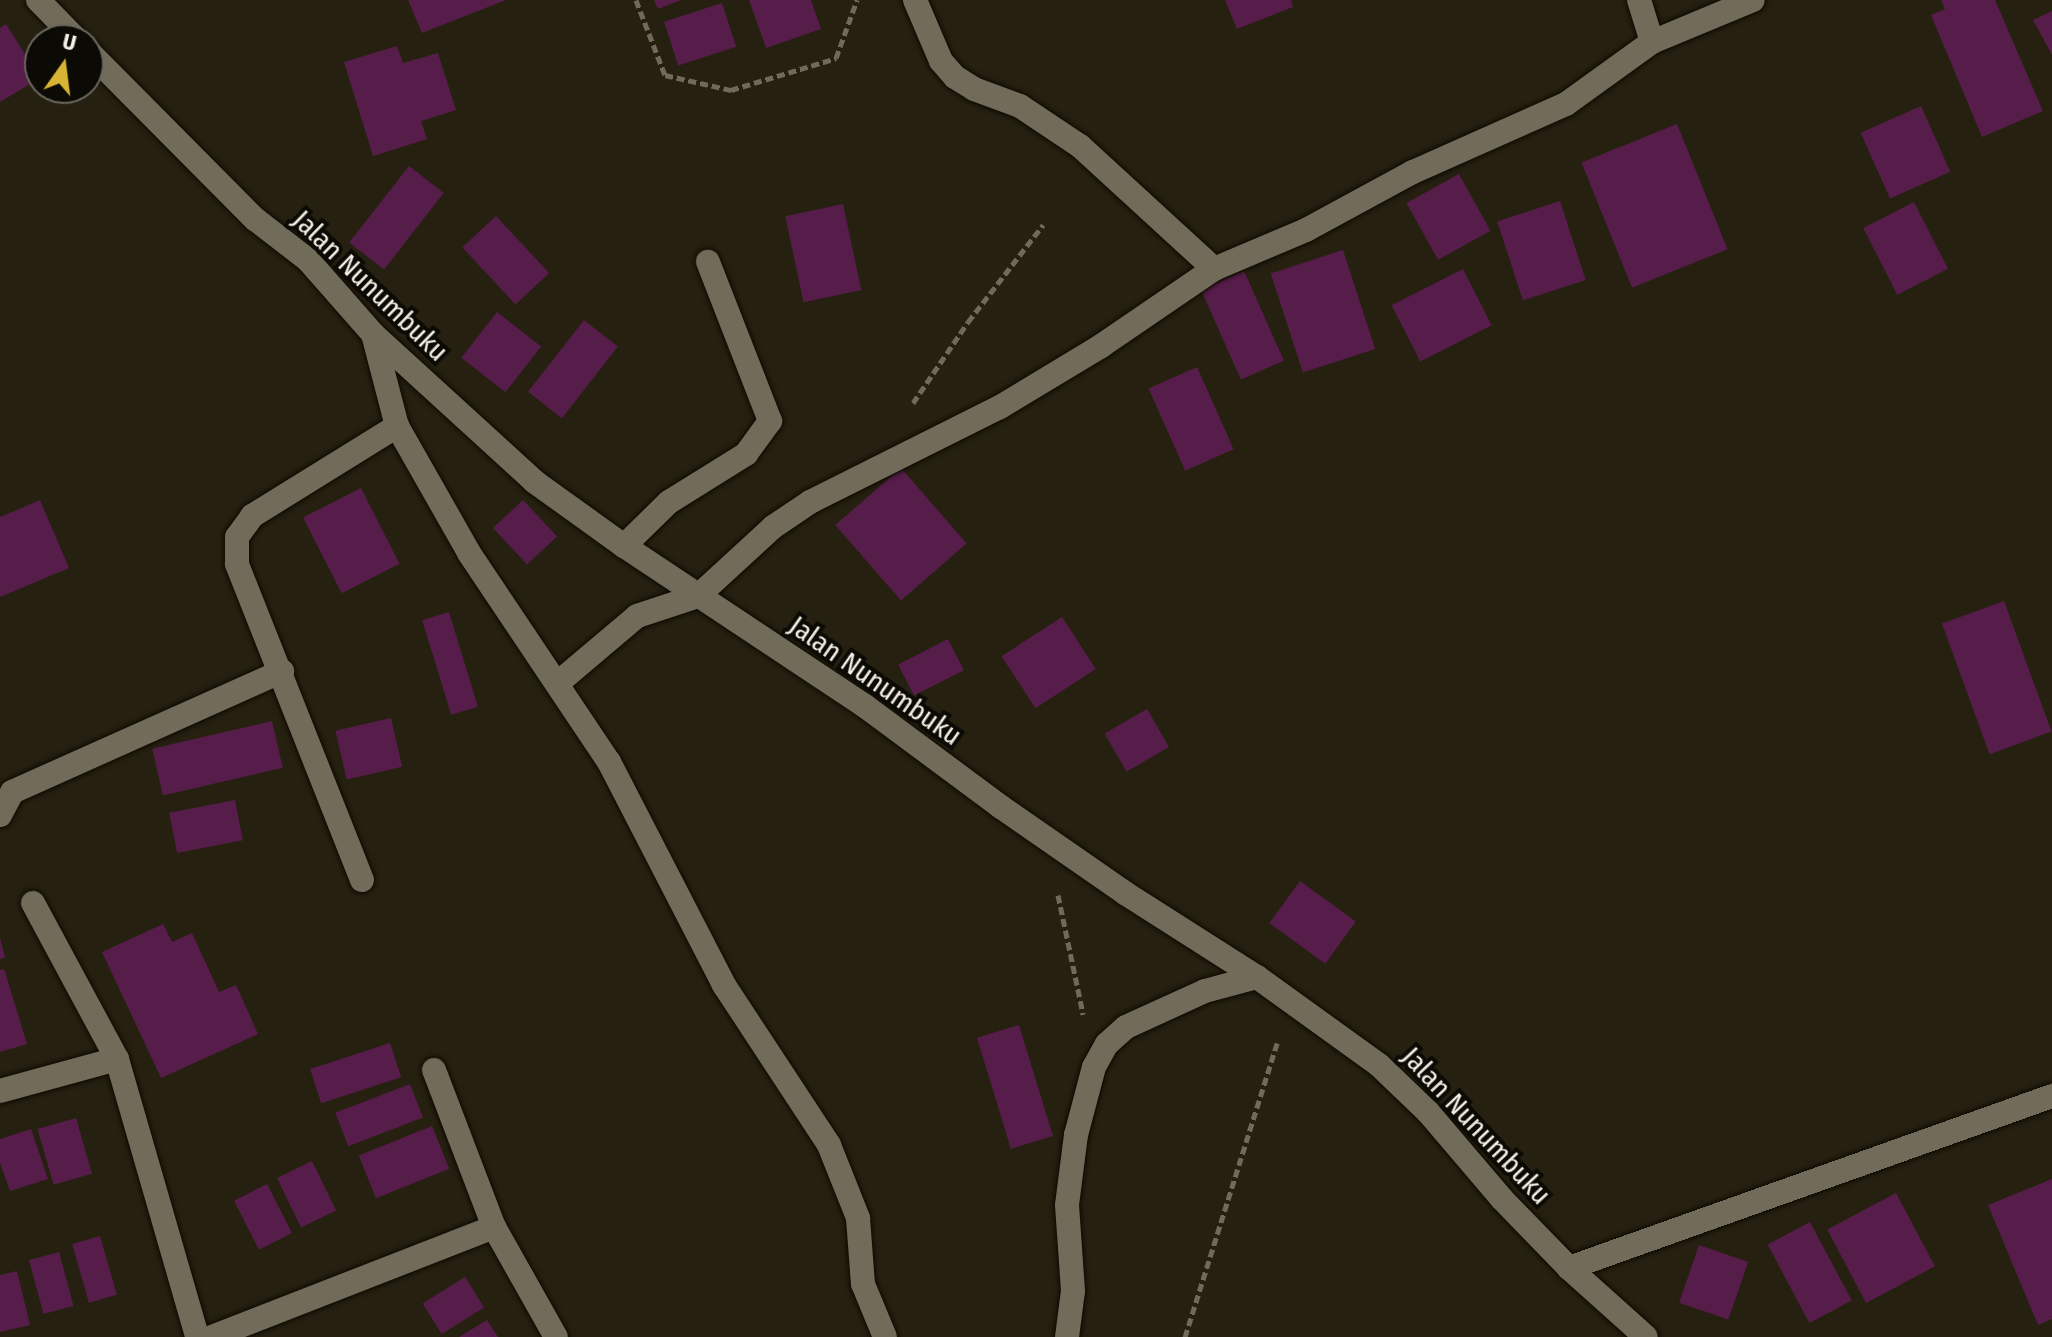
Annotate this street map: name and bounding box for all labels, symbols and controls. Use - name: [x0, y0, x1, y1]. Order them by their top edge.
- north arrow: [24, 24, 104, 104]
- text: U: [60, 28, 79, 57]
- street label: Jalan Nunumbuku: [285, 203, 455, 369]
- street label: Jalan Nunumbuku: [782, 609, 968, 753]
- street label: Jalan Nunumbuku: [1394, 1040, 1558, 1212]

